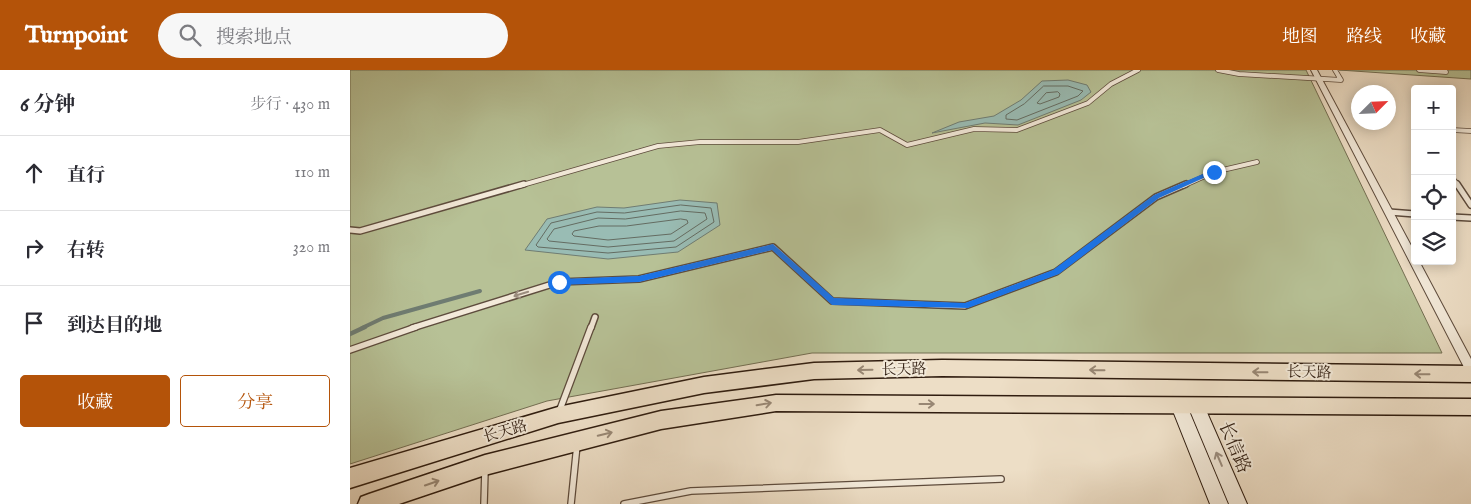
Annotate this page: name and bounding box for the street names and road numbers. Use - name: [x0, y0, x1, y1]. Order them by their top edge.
- street label: 长天路: [881, 360, 927, 379]
- street label: 长天路: [1286, 363, 1332, 382]
- street label: 长天路: [481, 416, 529, 447]
- street label: 长信路: [1212, 418, 1255, 477]

